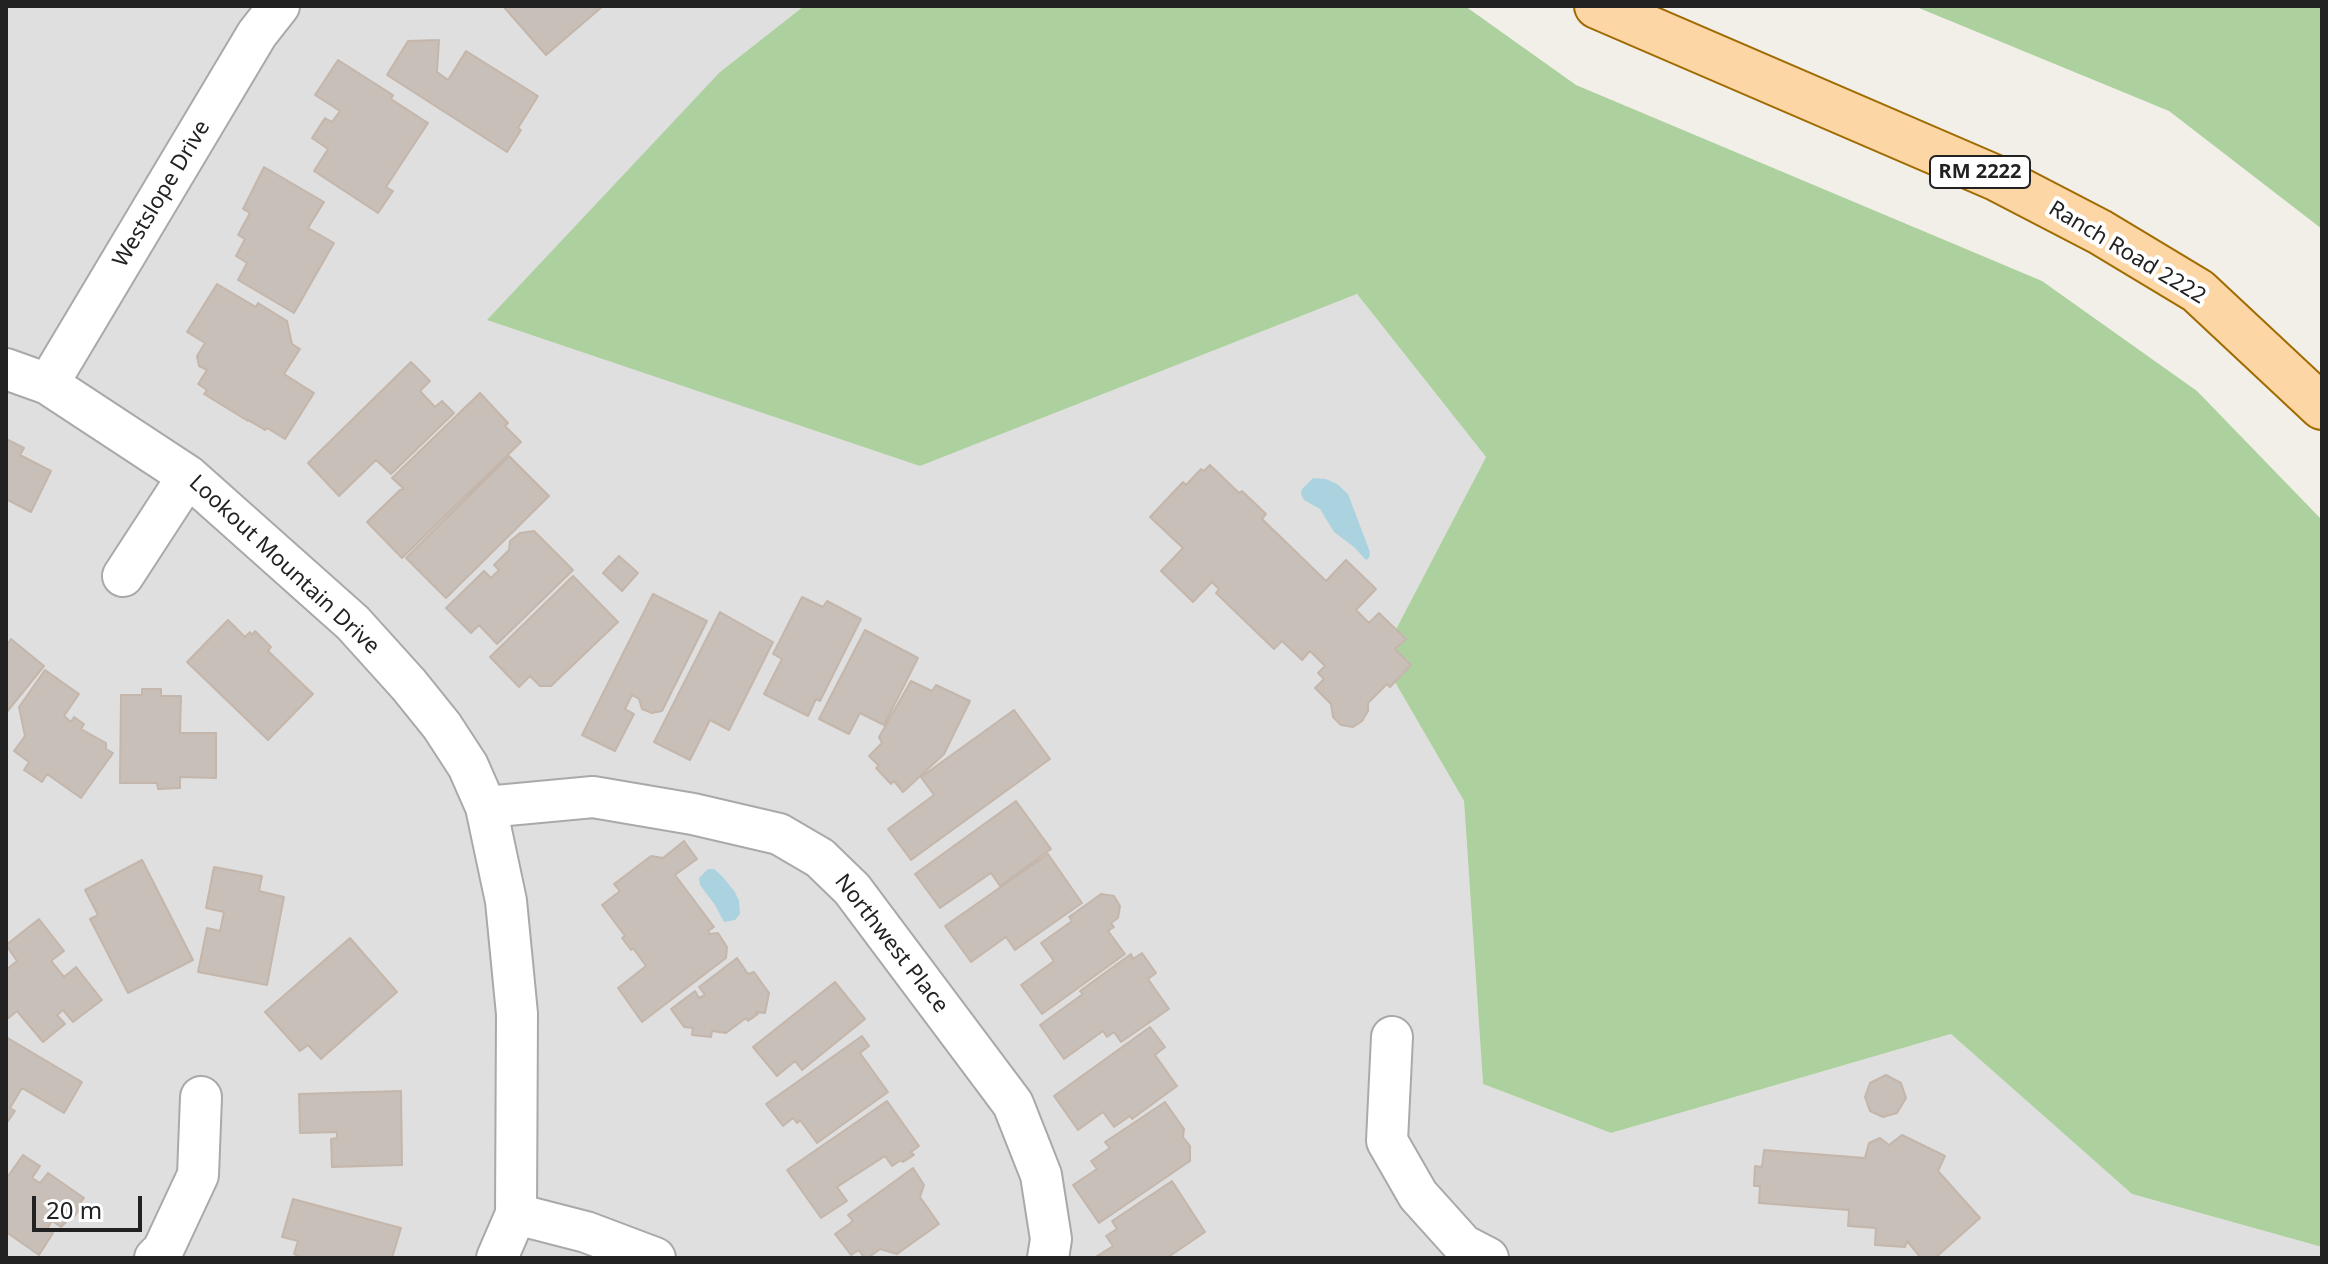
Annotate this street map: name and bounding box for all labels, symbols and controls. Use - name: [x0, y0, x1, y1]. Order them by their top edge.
- street label: Westslope Drive: [108, 116, 216, 272]
- road number: RM 2222: [1930, 156, 2030, 188]
- street label: Ranch Road 2222: [2044, 196, 2210, 310]
- street label: Lookout Mountain Drive: [183, 470, 385, 660]
- street label: Northwest Place: [829, 869, 953, 1019]
- scale bar: [36, 1180, 146, 1230]
- text: 20 m: [46, 1193, 102, 1226]

